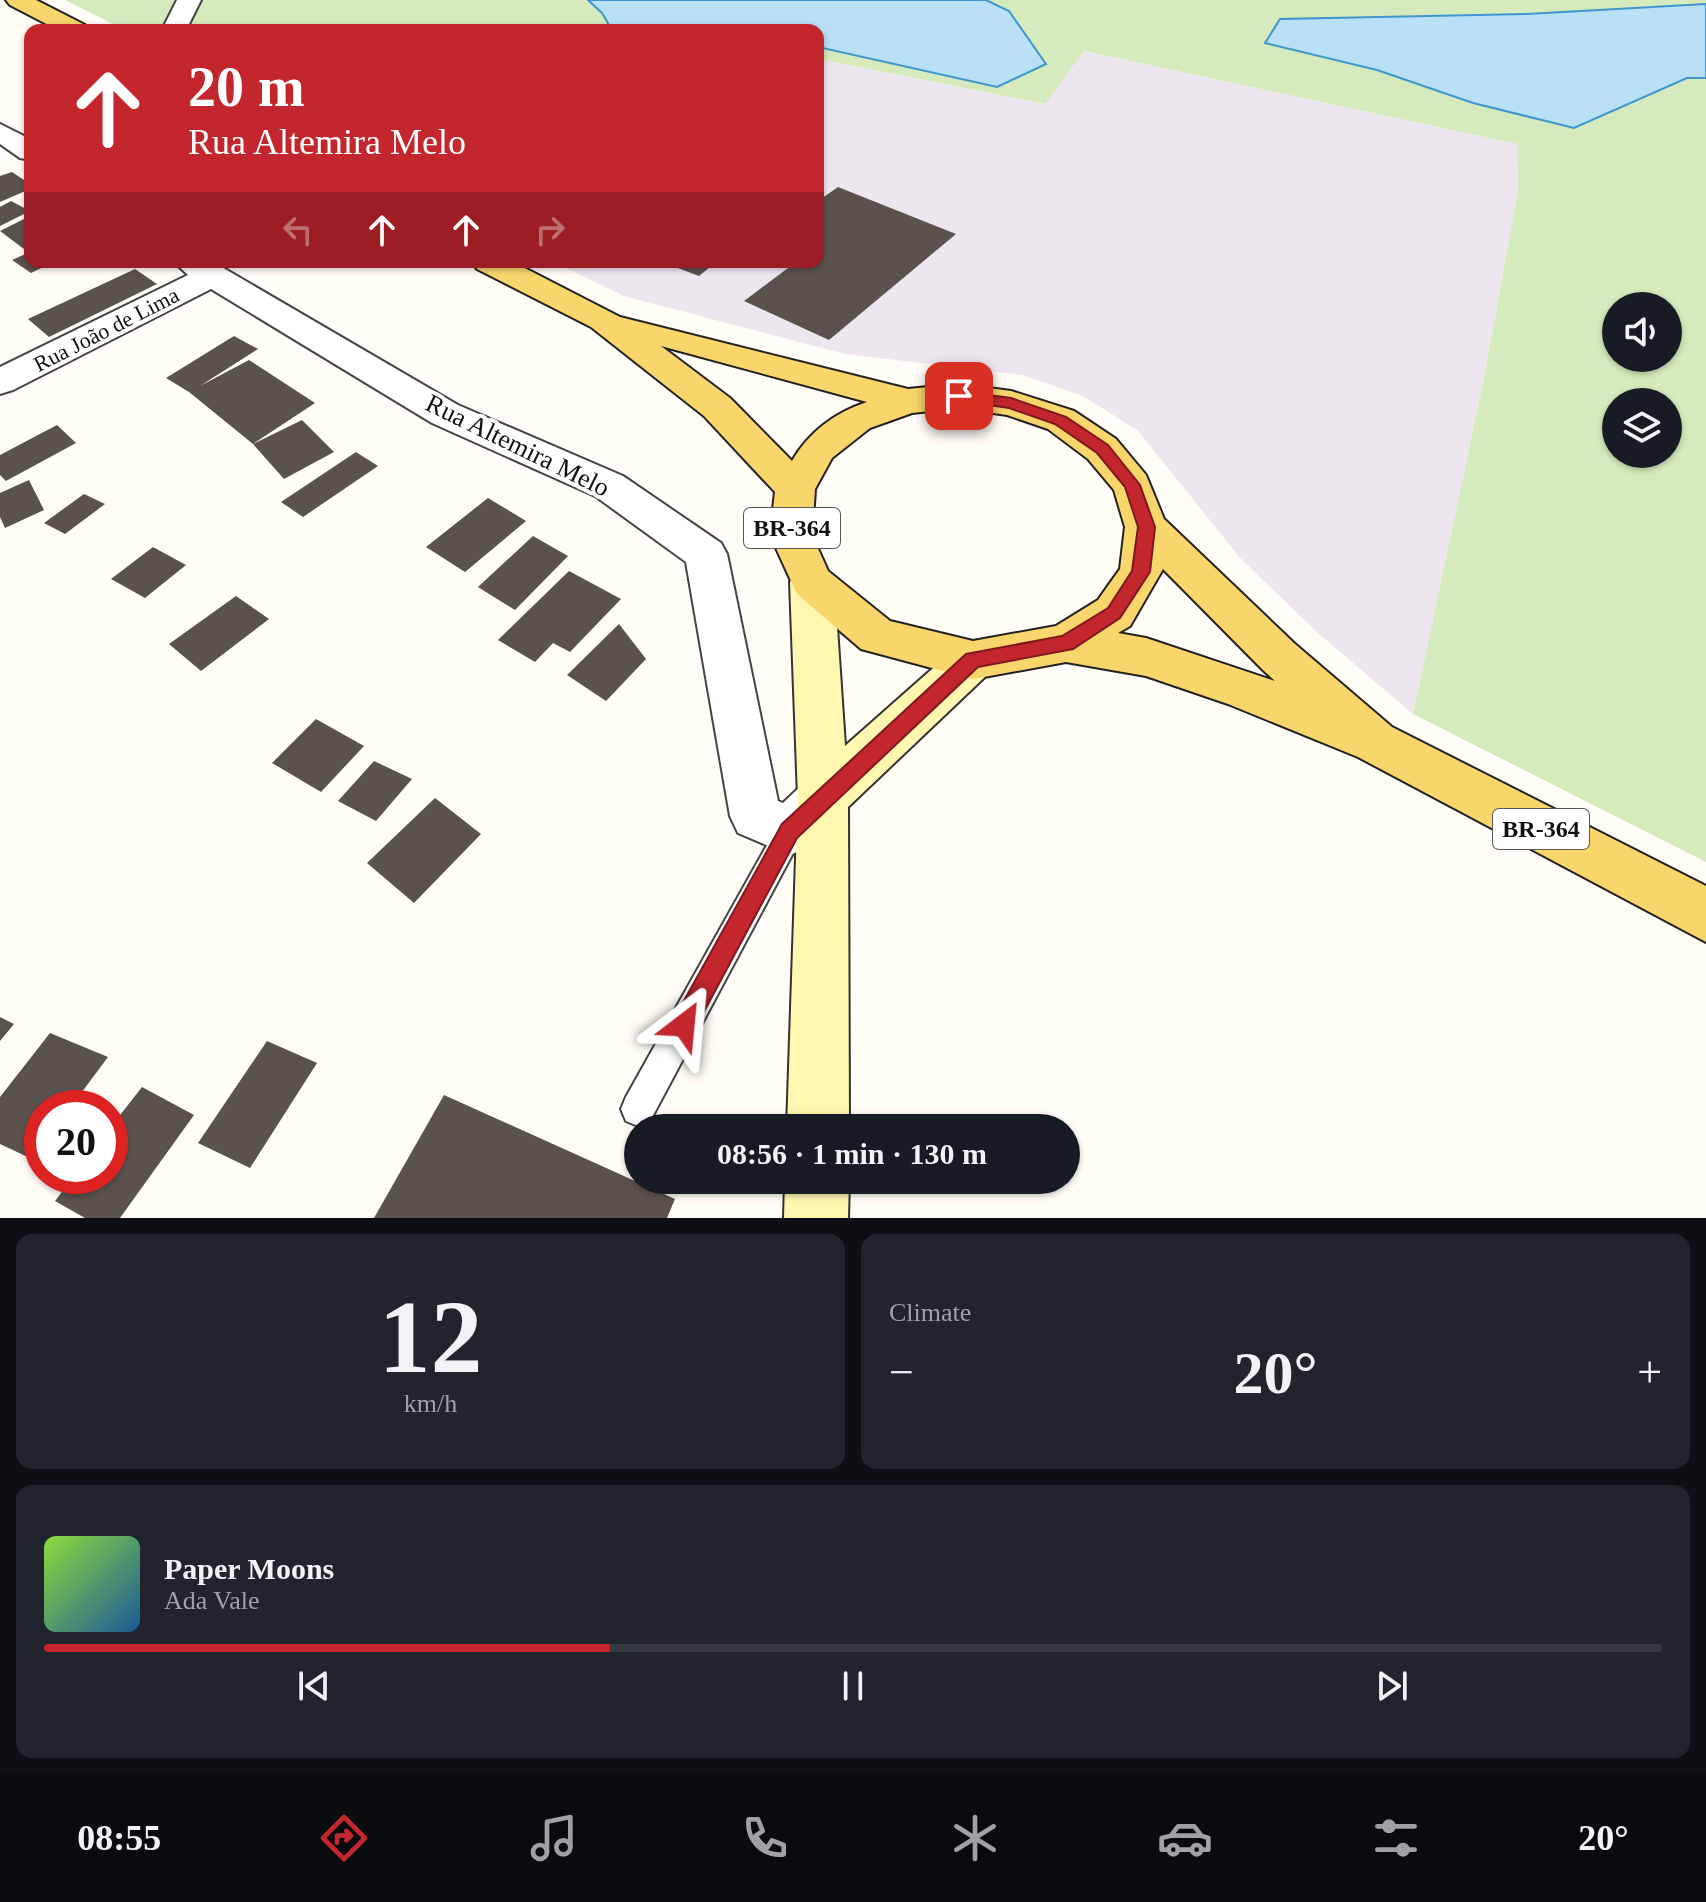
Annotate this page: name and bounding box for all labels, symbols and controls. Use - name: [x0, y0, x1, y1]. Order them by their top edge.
- icon: ahead: [56, 56, 160, 160]
- text: 20 m: [188, 56, 305, 118]
- text: Rua Altemira Melo: [188, 122, 466, 162]
- icon: left: [276, 208, 320, 252]
- icon: ahead: [360, 208, 404, 252]
- icon: ahead: [444, 208, 488, 252]
- icon: right: [528, 208, 572, 252]
- street label: Rua João de Lima: [30, 282, 183, 377]
- map controls: [1602, 292, 1682, 468]
- button: sound: [1602, 292, 1682, 372]
- pin: [925, 362, 993, 430]
- icon: arrive: [937, 374, 981, 418]
- street label: Rua Altemira Melo: [421, 388, 614, 502]
- button: layers: [1602, 388, 1682, 468]
- road number: BR-364: [744, 508, 840, 548]
- road number: BR-364: [1493, 809, 1589, 849]
- position arrow: [642, 983, 726, 1067]
- speed limit sign: 20: [24, 1090, 128, 1194]
- text: 08:56 · 1 min · 130 m: [717, 1137, 987, 1170]
- text: 12: [379, 1279, 483, 1394]
- text: Climate: [889, 1298, 971, 1327]
- text: 20°: [1234, 1340, 1318, 1406]
- text: −: [889, 1348, 914, 1397]
- text: +: [1637, 1348, 1662, 1397]
- text: km/h: [404, 1389, 457, 1418]
- text: Paper Moons: [164, 1552, 334, 1585]
- text: Ada Vale: [164, 1586, 260, 1615]
- icon: previous: [292, 1664, 336, 1708]
- icon: pause: [831, 1664, 875, 1708]
- icon: next: [1370, 1664, 1414, 1708]
- icon: directions: [316, 1810, 372, 1866]
- icon: music: [526, 1810, 582, 1866]
- icon: phone: [737, 1810, 793, 1866]
- icon: climate: [947, 1810, 1003, 1866]
- icon: car: [1157, 1810, 1213, 1866]
- icon: filters: [1368, 1810, 1424, 1866]
- text: 08:55: [77, 1818, 161, 1858]
- text: 20°: [1578, 1818, 1629, 1858]

